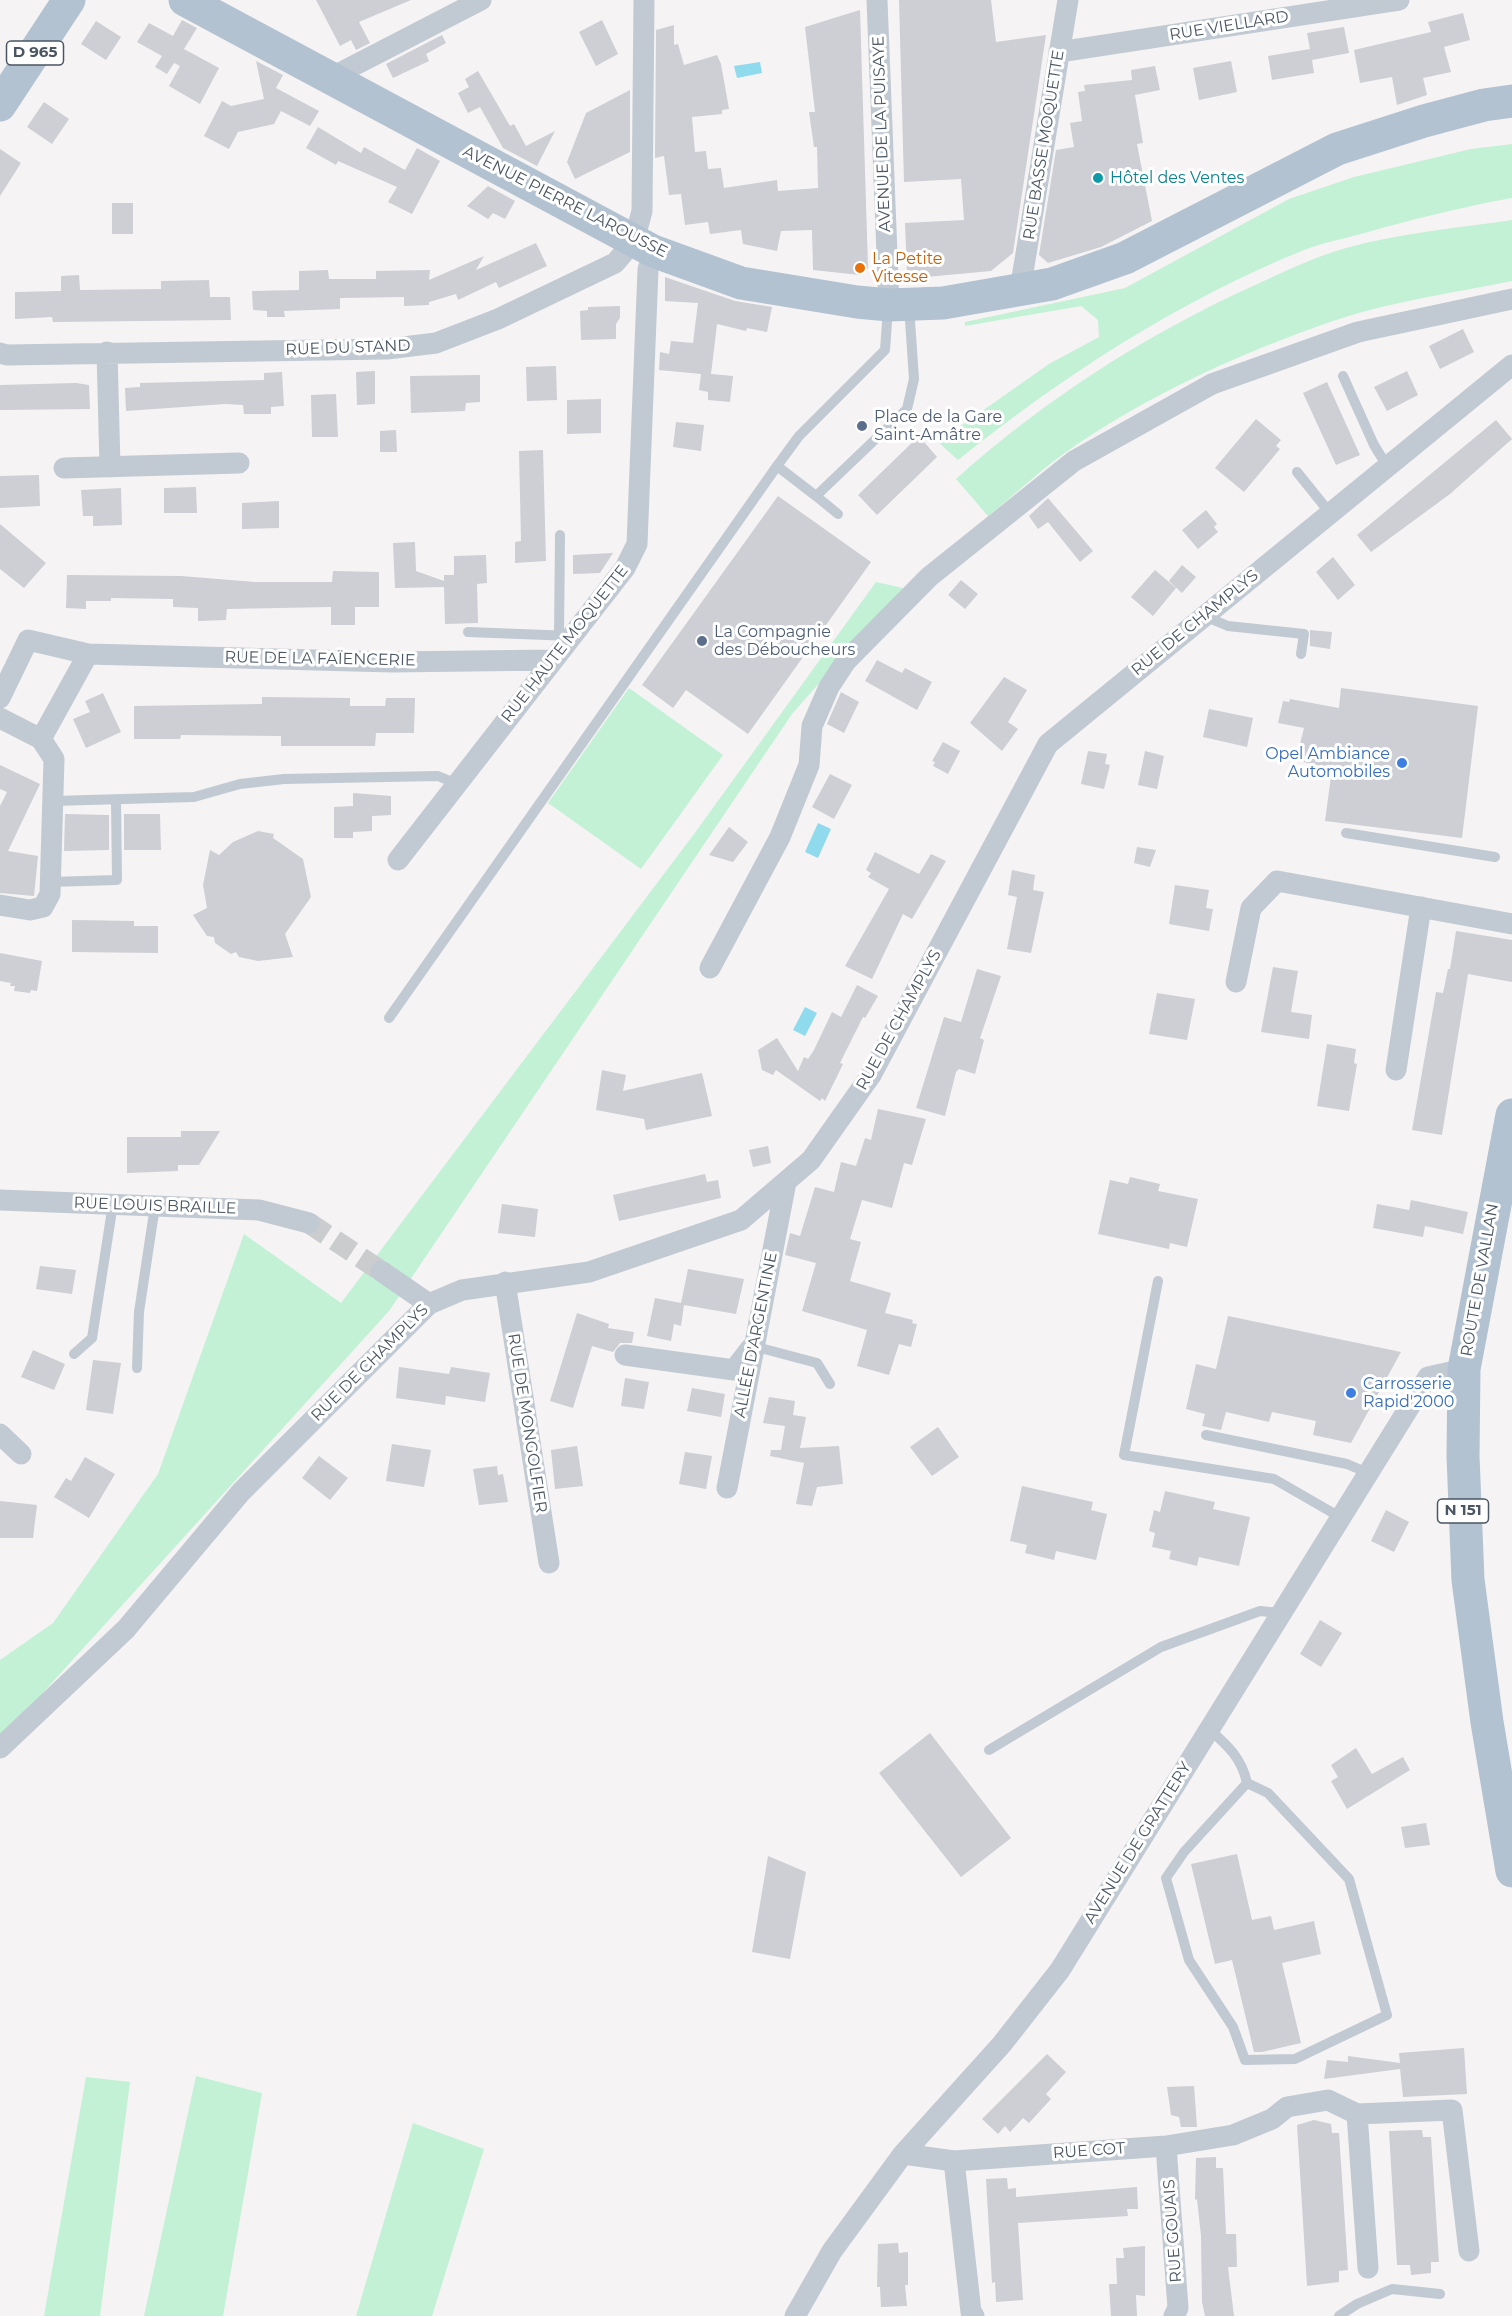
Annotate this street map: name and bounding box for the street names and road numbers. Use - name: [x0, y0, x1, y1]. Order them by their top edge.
- street label: RUE VIELLARD: [1168, 7, 1290, 45]
- street label: AVENUE DE LA PUISAYE: [869, 36, 895, 232]
- road number: D 965: [6, 41, 63, 65]
- street label: RUE BASSE MOQUETTE: [1020, 49, 1068, 241]
- street label: AVENUE PIERRE LAROUSSE: [460, 142, 670, 262]
- street label: RUE DU STAND: [285, 336, 411, 360]
- street label: RUE HAUTE MOQUETTE: [498, 561, 632, 727]
- street label: RUE DE CHAMPLYS: [1128, 566, 1262, 680]
- street label: RUE DE LA FAÏENCERIE: [224, 648, 416, 670]
- street label: RUE DE CHAMPLYS: [852, 946, 946, 1094]
- street label: RUE LOUIS BRAILLE: [73, 1194, 237, 1218]
- street label: ROUTE DE VALLAN: [1457, 1202, 1503, 1358]
- street label: ALLÉE D'ARGENTINE: [731, 1251, 781, 1419]
- street label: RUE DE CHAMPLYS: [307, 1300, 433, 1426]
- street label: RUE DE MONGOLFIER: [503, 1332, 551, 1514]
- road number: N 151: [1438, 1499, 1488, 1523]
- street label: AVENUE DE GRATTERY: [1080, 1759, 1196, 1927]
- street label: RUE COT: [1052, 2139, 1126, 2163]
- street label: RUE GOUAIS: [1160, 2179, 1186, 2283]

